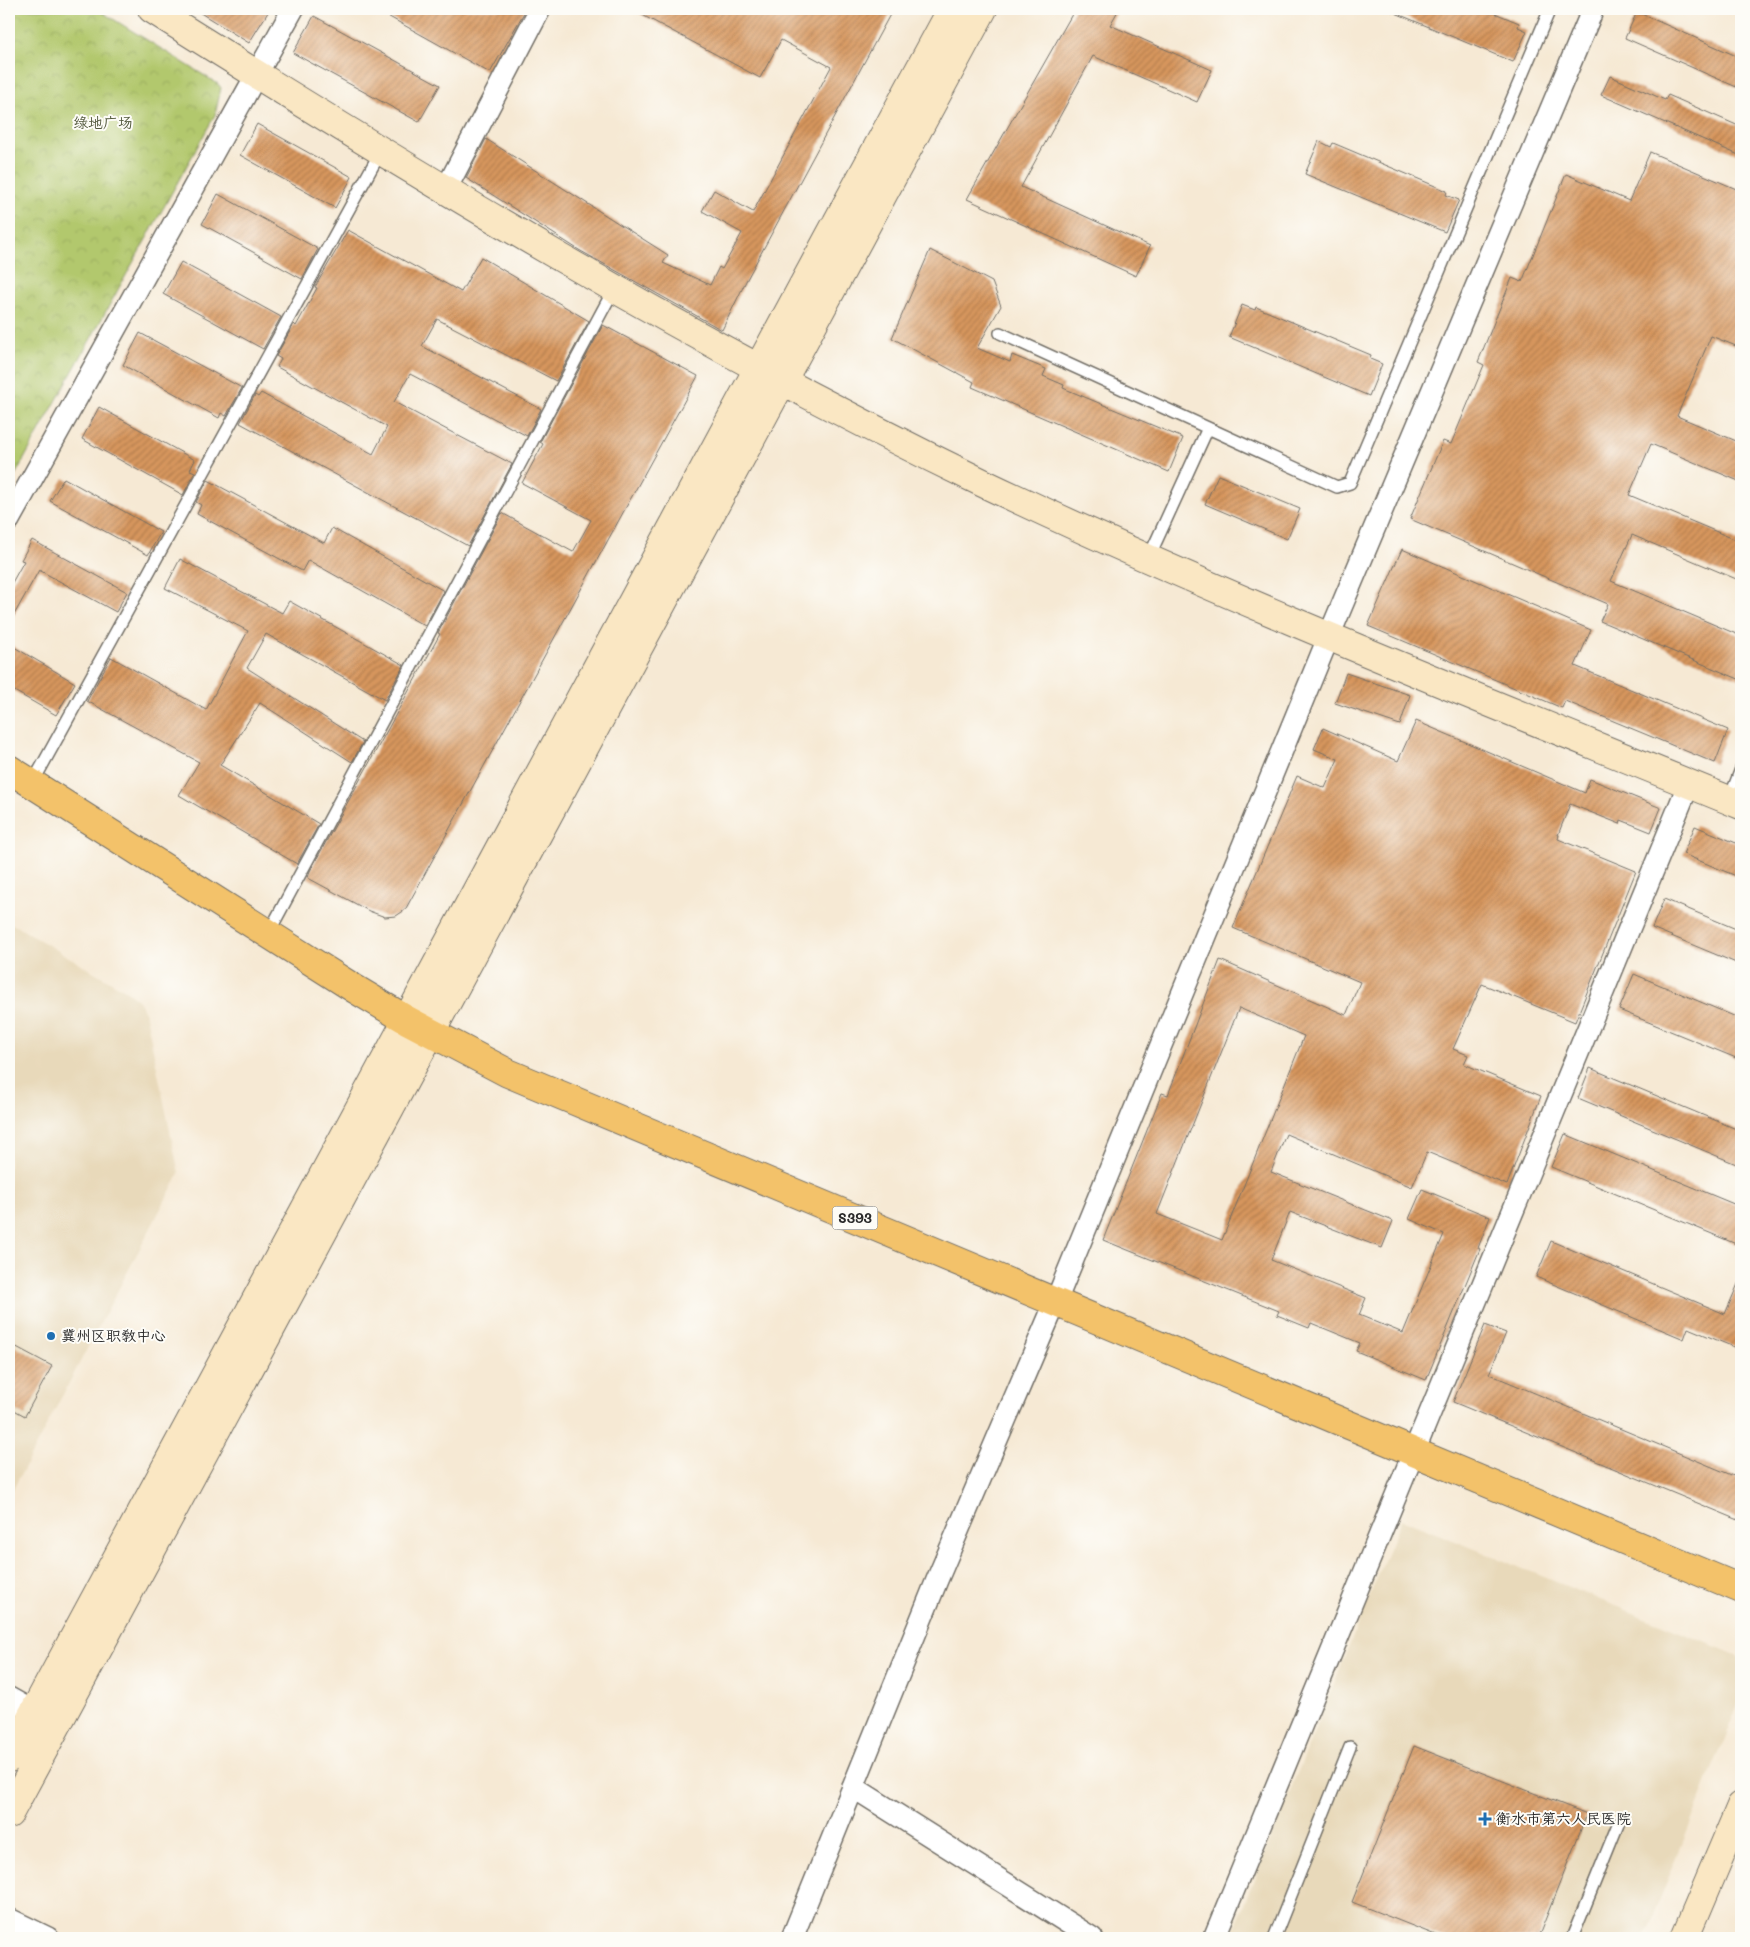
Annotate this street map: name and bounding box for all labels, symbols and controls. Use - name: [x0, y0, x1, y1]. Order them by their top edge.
- park label: 绿地广场: [73, 112, 133, 132]
- road number: S393: [832, 1206, 878, 1230]
- place label: 冀州区职教中心: [61, 1325, 166, 1345]
- marker: 冀州区职教中心: [45, 1330, 57, 1342]
- place label: 衡水市第六人民医院: [1496, 1808, 1631, 1828]
- marker: 衡水市第六人民医院: [1478, 1812, 1492, 1826]

